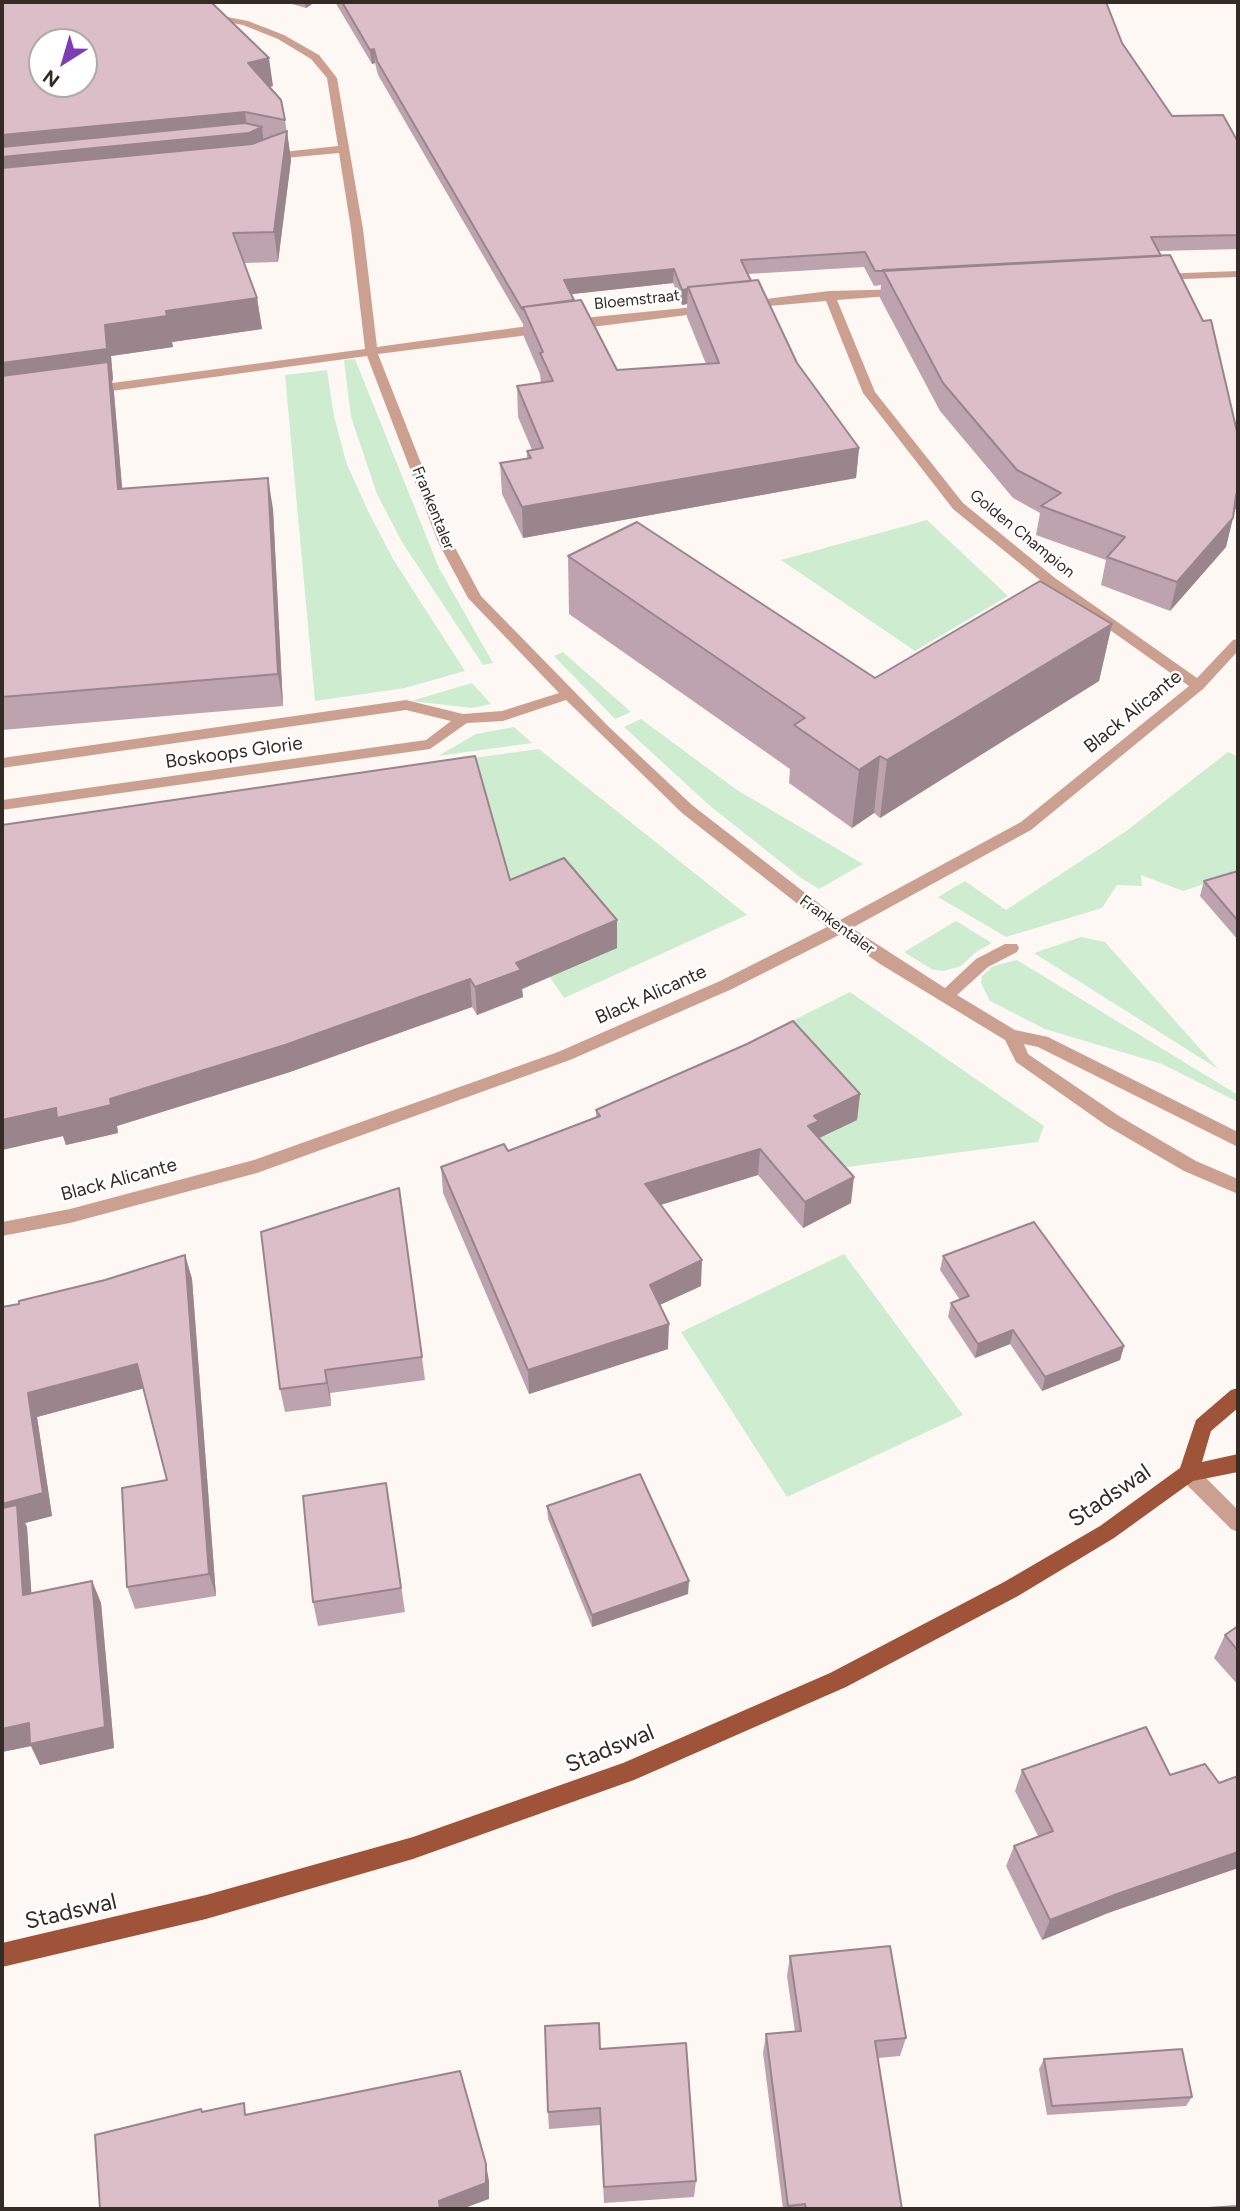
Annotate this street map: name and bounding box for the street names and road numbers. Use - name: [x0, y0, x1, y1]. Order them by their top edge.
- street label: Bloemstraat: [593, 286, 681, 314]
- street label: Frankentaler: [408, 464, 458, 552]
- street label: Golden Champion: [966, 486, 1078, 582]
- street label: Black Alicante: [1080, 666, 1186, 758]
- street label: Boskoops Glorie: [164, 732, 304, 774]
- street label: Frankentaler: [796, 891, 878, 959]
- street label: Black Alicante: [592, 960, 710, 1030]
- street label: Black Alicante: [58, 1154, 180, 1206]
- street label: Stadswal: [1064, 1458, 1156, 1534]
- street label: Stadswal: [562, 1719, 658, 1779]
- street label: Stadswal: [22, 1888, 120, 1936]

